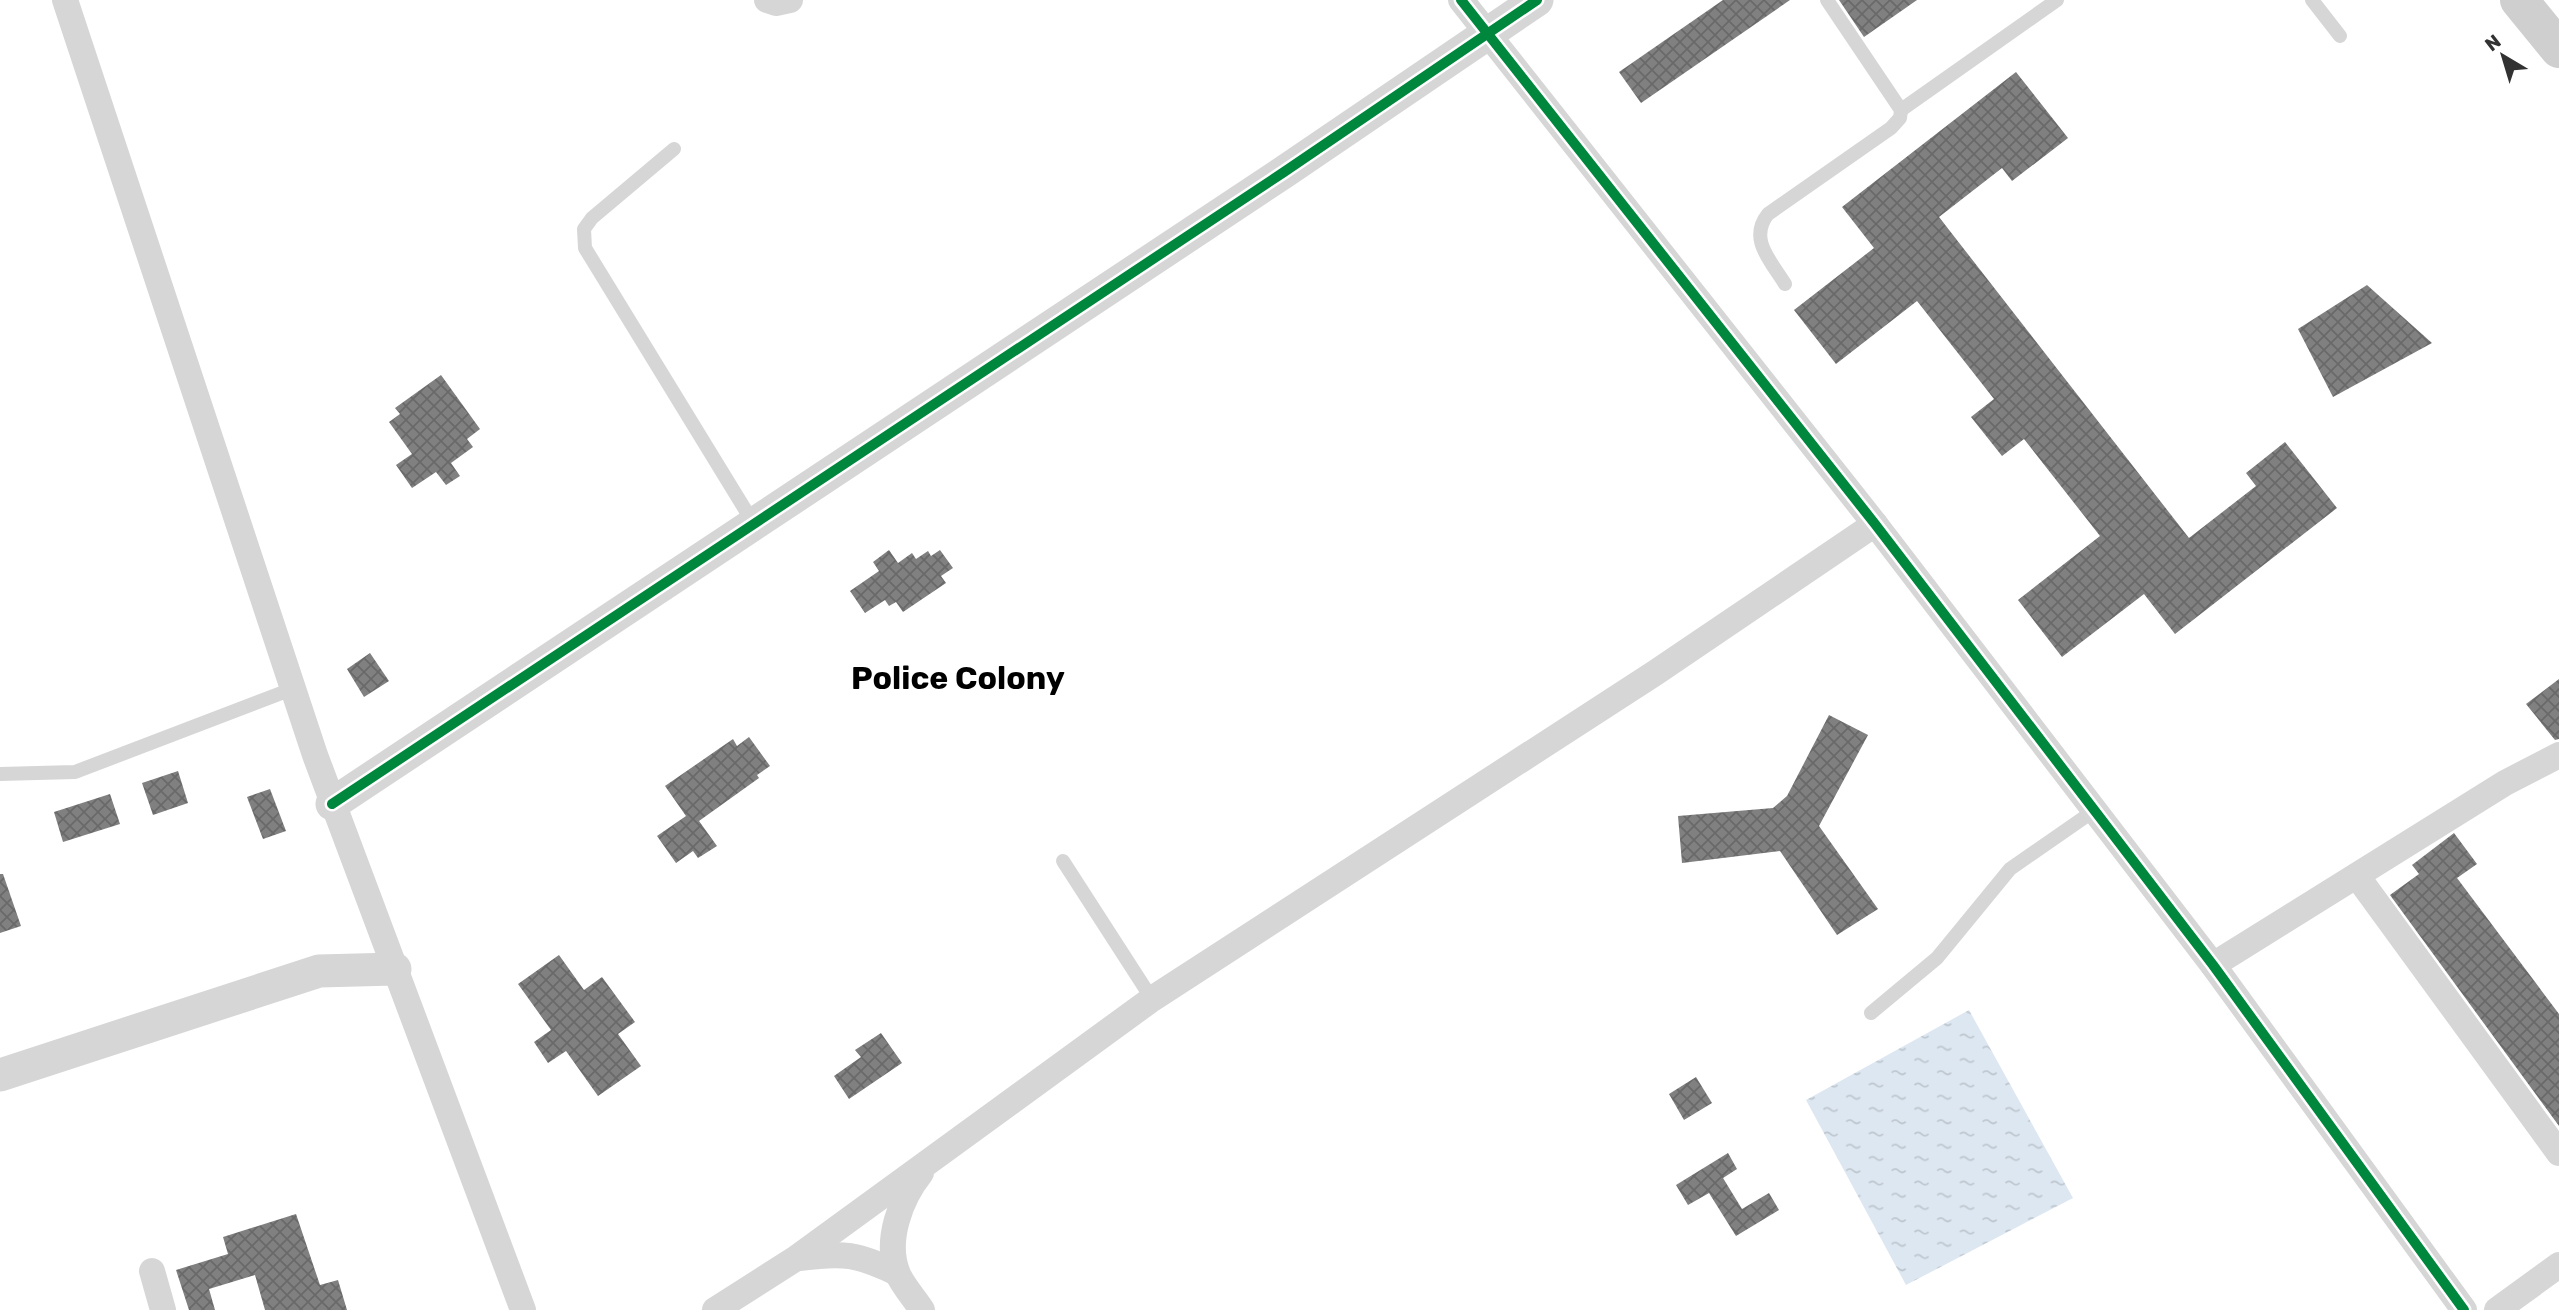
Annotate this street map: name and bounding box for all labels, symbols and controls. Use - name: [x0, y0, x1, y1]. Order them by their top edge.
- north arrow: [2468, 21, 2538, 91]
- text: N: [2480, 30, 2505, 56]
- district label: Police Colony: [851, 659, 1065, 697]

